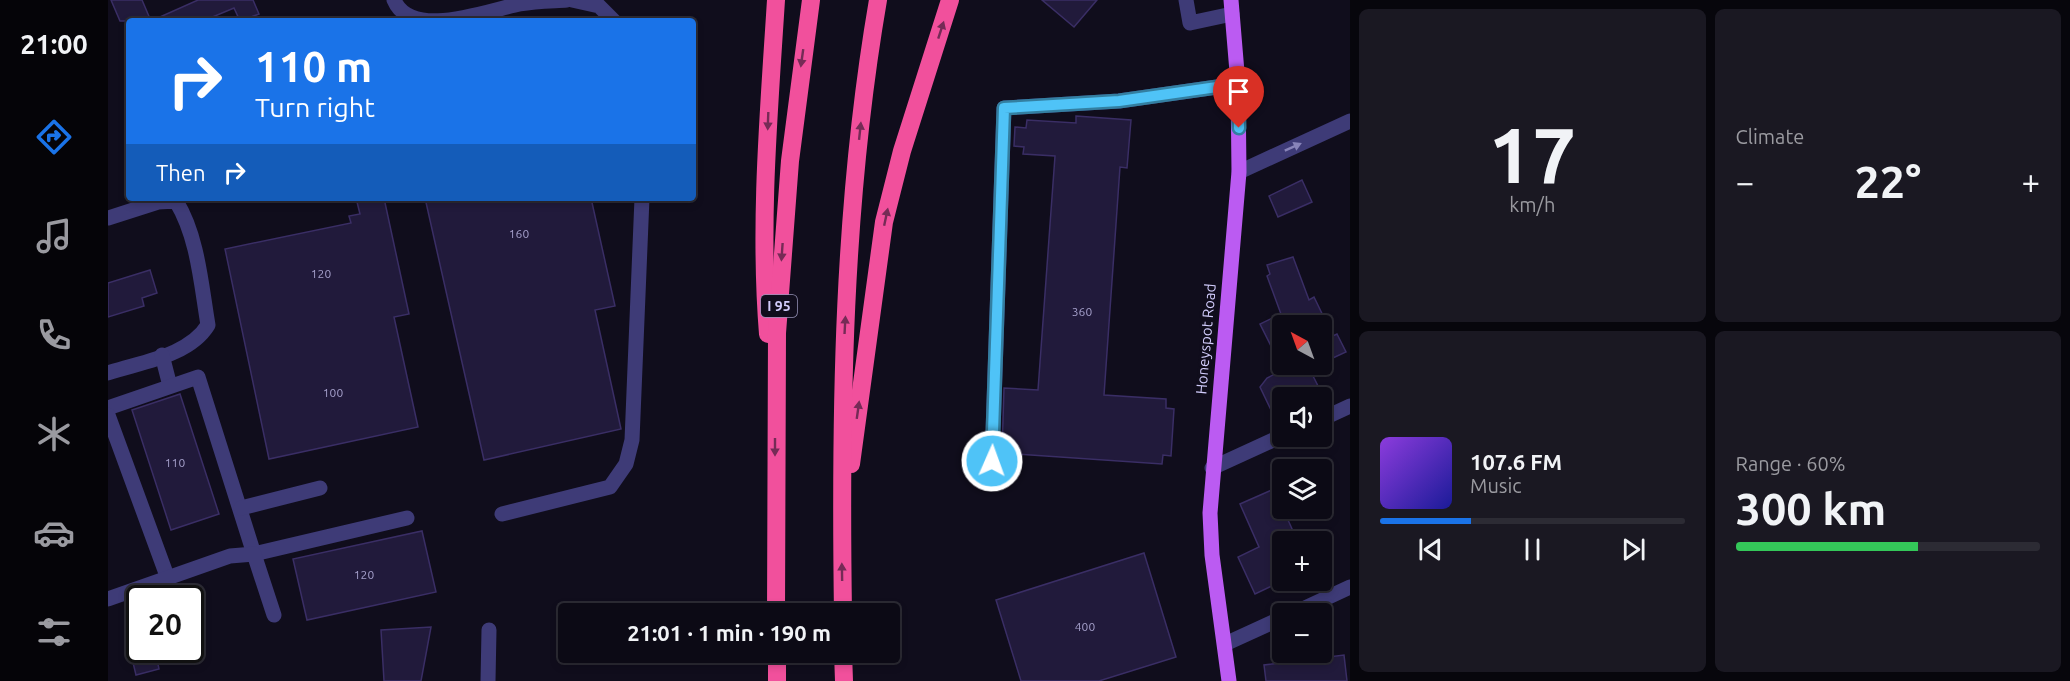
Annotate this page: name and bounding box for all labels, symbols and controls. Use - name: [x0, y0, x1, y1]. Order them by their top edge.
- one-way arrow: [936, 21, 946, 39]
- text: 21:00: [20, 29, 88, 59]
- icon: right: [156, 42, 234, 120]
- text: 110 m: [255, 43, 372, 90]
- one-way arrow: [798, 48, 807, 67]
- pin: [1213, 66, 1264, 128]
- icon: arrive: [1222, 75, 1255, 108]
- text: Turn right: [255, 92, 375, 122]
- text: 17: [1488, 110, 1576, 198]
- one-way arrow: [764, 112, 773, 131]
- icon: directions: [33, 116, 75, 158]
- one-way arrow: [855, 121, 865, 140]
- text: Climate: [1736, 125, 1804, 148]
- one-way arrow: [1284, 143, 1301, 152]
- icon: right: [218, 156, 251, 189]
- text: 22°: [1854, 156, 1921, 207]
- text: Then: [156, 160, 206, 185]
- text: −: [1736, 163, 1754, 200]
- text: +: [2021, 163, 2040, 200]
- text: km/h: [1509, 193, 1555, 216]
- one-way arrow: [882, 208, 891, 227]
- icon: music: [33, 215, 75, 257]
- house number: 160: [509, 227, 529, 240]
- one-way arrow: [777, 242, 787, 261]
- house number: 120: [311, 267, 331, 280]
- street label: Honeyspot Road: [1192, 283, 1219, 395]
- road number: I 95: [761, 295, 797, 317]
- house number: 360: [1072, 305, 1092, 318]
- icon: phone: [33, 314, 75, 356]
- north arrow: [1272, 315, 1332, 375]
- map controls: [1272, 315, 1332, 663]
- one-way arrow: [840, 316, 849, 335]
- house number: 100: [323, 386, 343, 399]
- button: sound: [1272, 387, 1332, 447]
- one-way arrow: [854, 401, 863, 420]
- icon: climate: [33, 413, 75, 455]
- position arrow: [960, 429, 1024, 493]
- one-way arrow: [770, 437, 780, 456]
- text: 107.6 FM: [1470, 449, 1562, 474]
- text: Range · 60%: [1736, 452, 1846, 475]
- house number: 110: [165, 456, 185, 469]
- button: layers: [1272, 459, 1332, 519]
- text: Music: [1470, 474, 1522, 497]
- text: 300 km: [1736, 483, 1886, 534]
- icon: car: [33, 512, 75, 554]
- button: +: [1272, 531, 1332, 591]
- icon: previous: [1414, 533, 1447, 566]
- icon: pause: [1516, 533, 1549, 566]
- icon: next: [1617, 533, 1650, 566]
- one-way arrow: [837, 563, 847, 582]
- house number: 120: [354, 568, 374, 581]
- speed limit sign: 20: [126, 585, 204, 663]
- button: −: [1272, 603, 1332, 663]
- icon: filters: [33, 611, 75, 653]
- text: 21:01 · 1 min · 190 m: [627, 620, 831, 645]
- house number: 400: [1075, 620, 1095, 633]

